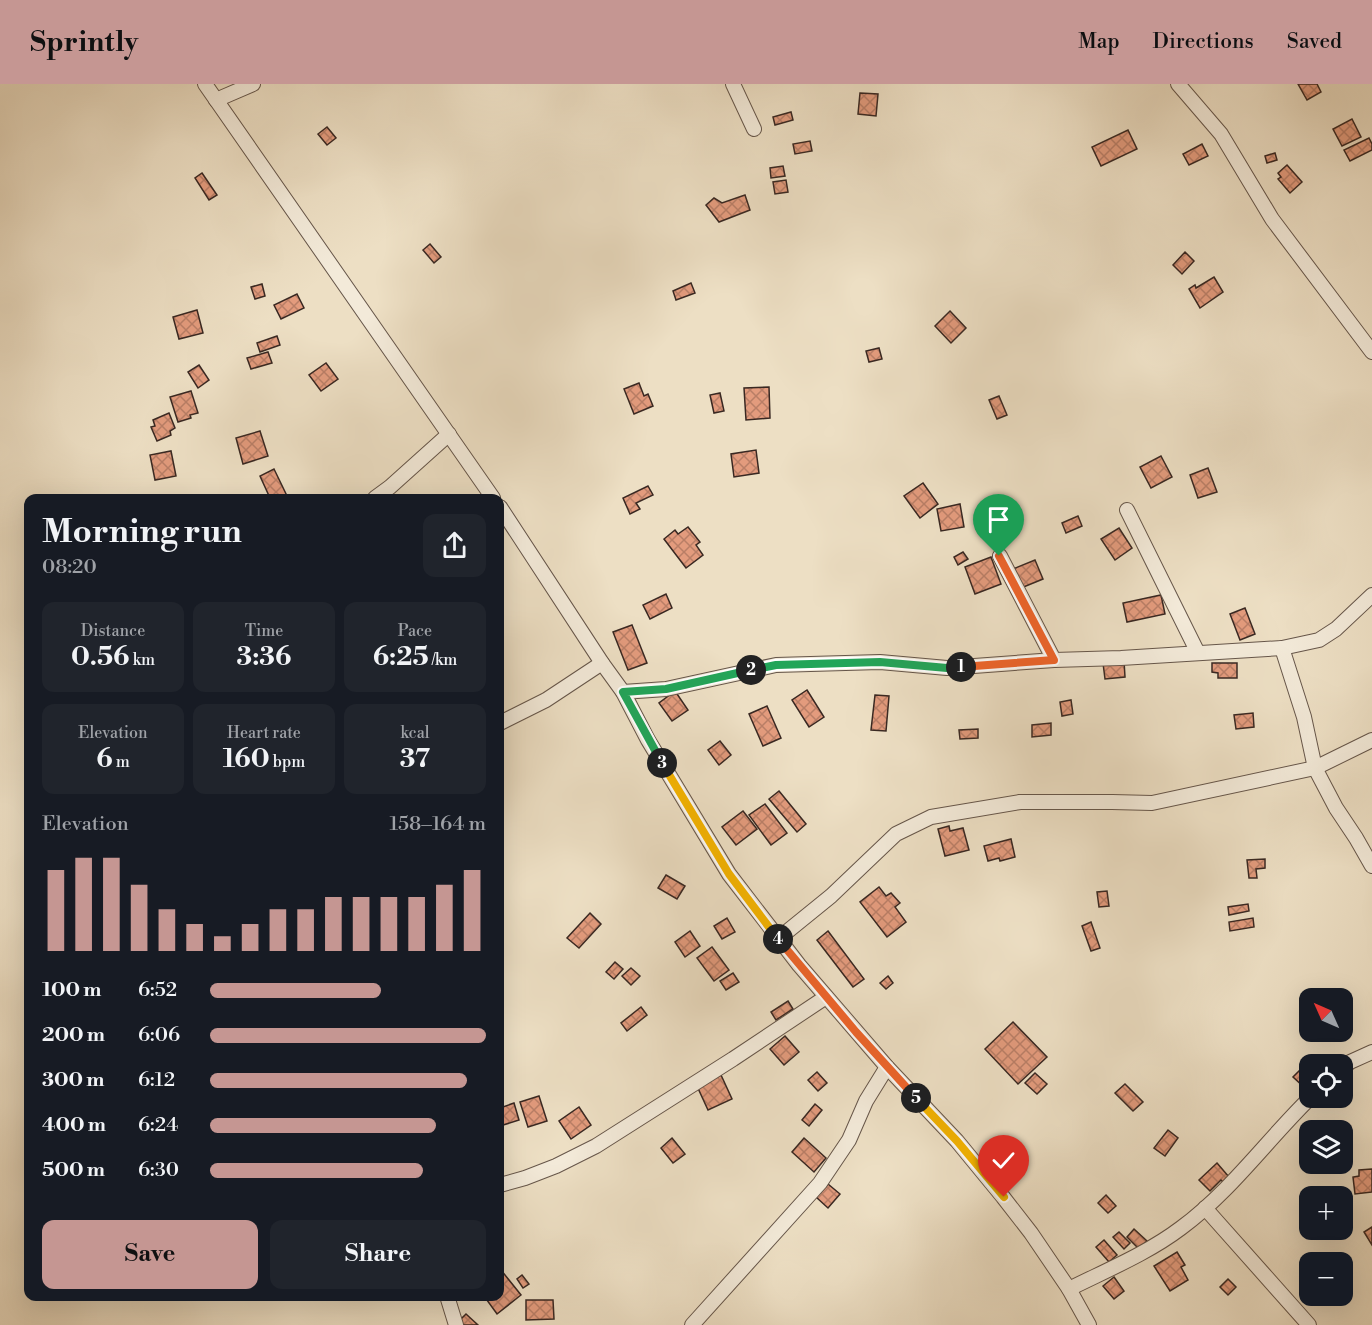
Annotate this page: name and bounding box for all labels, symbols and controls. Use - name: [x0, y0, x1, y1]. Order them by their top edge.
- text: Sprintly: [30, 25, 138, 60]
- text: Map: [1078, 29, 1120, 55]
- text: Directions: [1153, 29, 1254, 55]
- text: Saved: [1287, 29, 1342, 55]
- pin: [973, 494, 1024, 556]
- icon: arrive: [982, 503, 1015, 536]
- text: Morning run: [42, 512, 242, 553]
- button: share: [423, 514, 486, 577]
- text: 08:20: [42, 555, 97, 580]
- text: Distance: [81, 621, 145, 641]
- text: Time: [245, 621, 283, 641]
- text: Pace: [398, 621, 432, 641]
- text: 0.56: [71, 641, 129, 673]
- text: 3:36: [237, 641, 291, 673]
- text: 6:25: [373, 641, 429, 673]
- text: km: [129, 650, 155, 670]
- text: /km: [429, 650, 457, 670]
- pin: 1: [946, 652, 976, 682]
- pin: 2: [736, 655, 766, 685]
- text: 1: [957, 657, 965, 677]
- text: 2: [746, 660, 756, 680]
- text: Elevation: [78, 723, 148, 743]
- text: Heart rate: [227, 723, 301, 743]
- text: kcal: [400, 723, 430, 743]
- text: 6: [96, 743, 113, 775]
- text: 160: [223, 743, 270, 775]
- text: 37: [400, 743, 430, 775]
- pin: 3: [647, 748, 677, 778]
- text: m: [113, 752, 130, 772]
- text: bpm: [270, 752, 305, 772]
- text: 3: [657, 753, 667, 773]
- text: Elevation: [42, 812, 129, 837]
- text: 158–164 m: [389, 812, 486, 837]
- pin: 4: [763, 924, 793, 954]
- text: 4: [773, 929, 783, 949]
- text: 100 m: [42, 978, 101, 1003]
- text: 6:52: [138, 978, 177, 1003]
- north arrow: [1299, 988, 1353, 1042]
- map controls: [1299, 988, 1353, 1306]
- text: 200 m: [42, 1023, 105, 1048]
- text: 6:06: [138, 1023, 180, 1048]
- button: locate: [1299, 1054, 1353, 1108]
- text: 300 m: [42, 1068, 105, 1093]
- text: 6:12: [138, 1068, 175, 1093]
- pin: 5: [901, 1083, 931, 1113]
- text: 5: [911, 1088, 921, 1108]
- text: 400 m: [42, 1113, 106, 1138]
- text: 6:24: [138, 1113, 178, 1138]
- button: layers: [1299, 1120, 1353, 1174]
- pin: [978, 1135, 1029, 1197]
- icon: check: [987, 1144, 1020, 1177]
- text: 500 m: [42, 1158, 105, 1183]
- text: 6:30: [138, 1158, 179, 1183]
- button: +: [1299, 1186, 1353, 1240]
- button: Save: [42, 1220, 258, 1289]
- button: Share: [270, 1220, 486, 1289]
- button: −: [1299, 1252, 1353, 1306]

